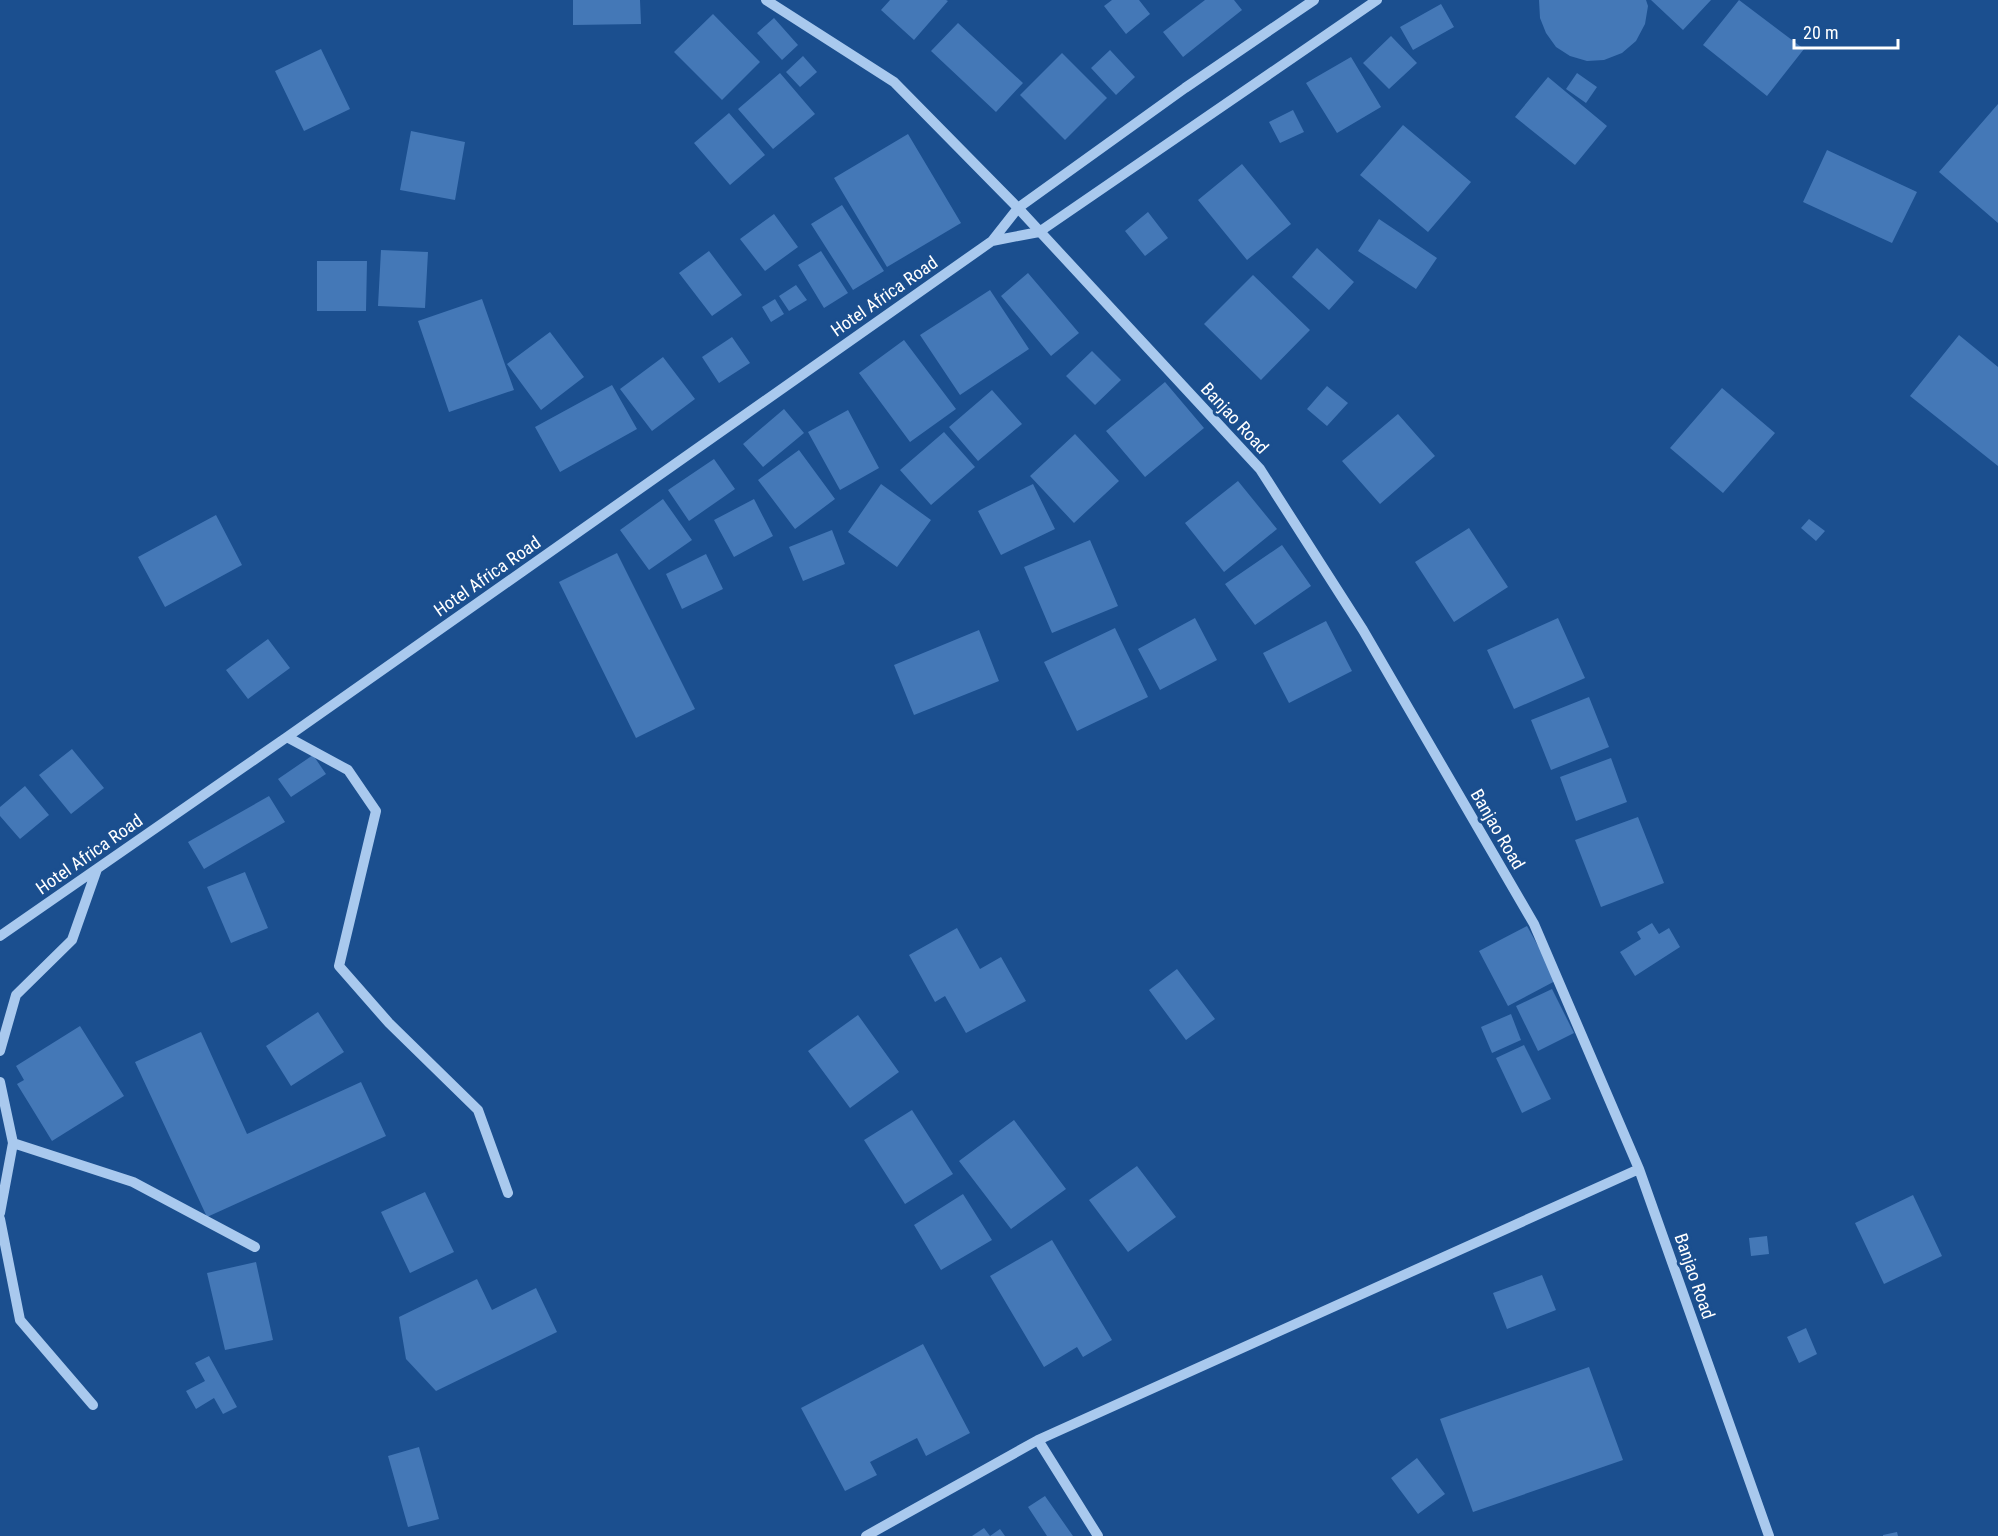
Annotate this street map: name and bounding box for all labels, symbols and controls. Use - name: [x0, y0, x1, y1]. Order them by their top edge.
- scale bar: [1794, 12, 1898, 50]
- text: 20 m: [1803, 22, 1838, 43]
- street label: Hotel Africa Road: [827, 252, 941, 340]
- street label: Banjao Road: [1197, 378, 1273, 458]
- street label: Hotel Africa Road: [430, 532, 544, 620]
- street label: Banjao Road: [1467, 785, 1529, 873]
- street label: Hotel Africa Road: [32, 810, 146, 898]
- street label: Banjao Road: [1671, 1230, 1719, 1322]

